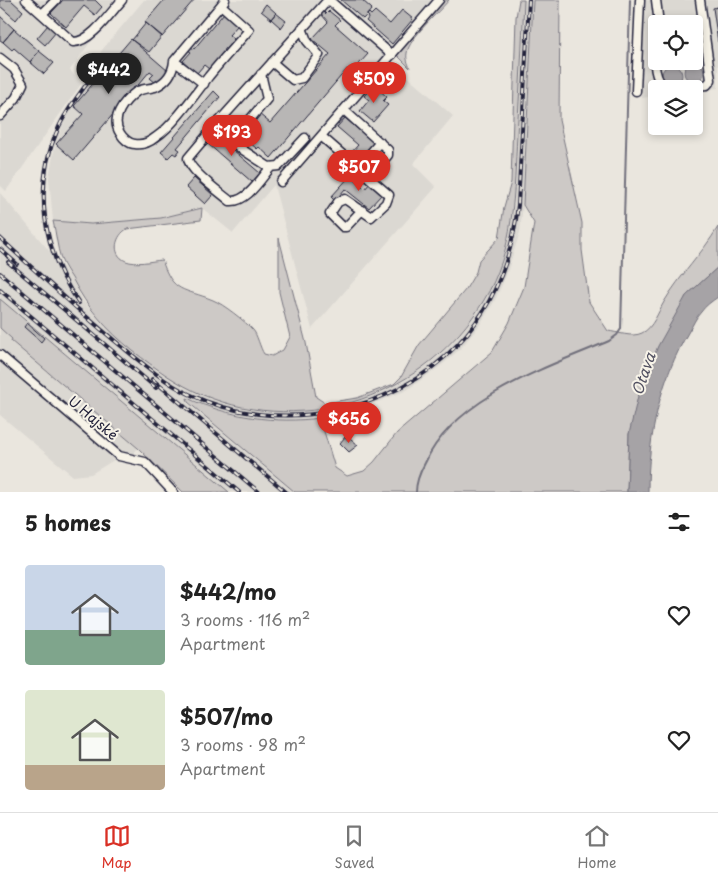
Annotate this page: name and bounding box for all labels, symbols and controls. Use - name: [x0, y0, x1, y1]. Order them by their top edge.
- map controls: [648, 15, 703, 135]
- button: locate: [648, 15, 703, 70]
- pin: $442: [79, 52, 139, 95]
- text: $442: [88, 57, 131, 81]
- pin: $509: [344, 62, 404, 104]
- text: $509: [353, 66, 395, 90]
- button: layers: [648, 80, 703, 135]
- pin: $193: [202, 114, 262, 157]
- text: $193: [213, 119, 251, 143]
- pin: $507: [329, 150, 389, 192]
- text: $507: [338, 154, 380, 178]
- water label: Otava: [625, 349, 661, 398]
- street label: U Hajské: [64, 390, 123, 445]
- pin: $656: [319, 402, 379, 444]
- text: $656: [328, 406, 370, 430]
- text: 5 homes: [25, 506, 111, 538]
- icon: filters: [665, 508, 693, 536]
- text: $442/mo: [180, 575, 276, 607]
- icon: home: [65, 585, 125, 645]
- icon: heart: [665, 601, 693, 629]
- text: 3 rooms · 116 m²: [180, 607, 310, 631]
- text: Apartment: [180, 631, 265, 655]
- text: $507/mo: [180, 700, 273, 732]
- icon: home: [65, 710, 125, 770]
- icon: heart: [665, 726, 693, 754]
- text: 3 rooms · 98 m²: [180, 732, 306, 756]
- text: Apartment: [180, 756, 265, 780]
- tab: Map: [102, 822, 131, 873]
- tab: Saved: [335, 822, 374, 873]
- tab: Home: [577, 822, 616, 873]

